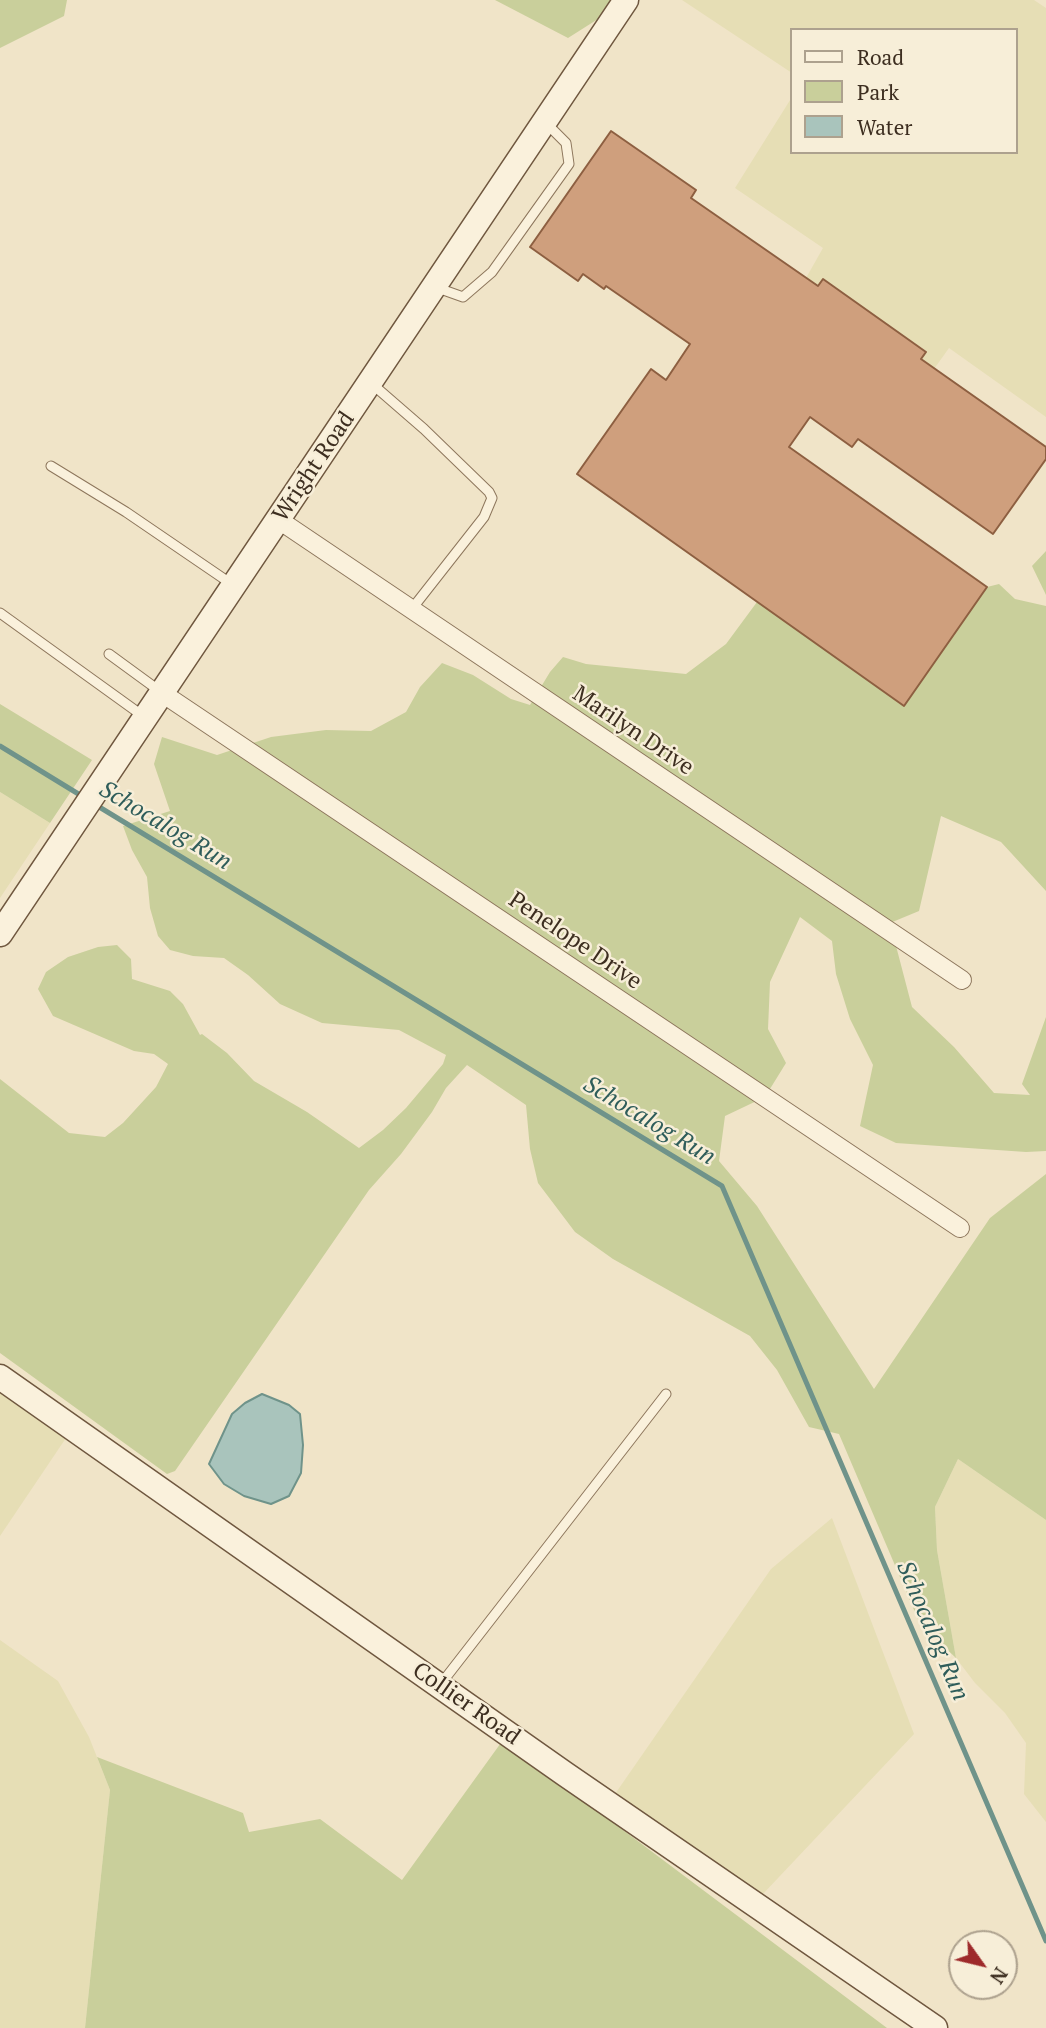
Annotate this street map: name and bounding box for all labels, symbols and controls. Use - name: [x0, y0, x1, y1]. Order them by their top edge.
- legend: [790, 28, 1018, 154]
- text: Road: [857, 43, 904, 71]
- text: Park: [857, 78, 899, 106]
- text: Water: [857, 113, 912, 141]
- street label: Wright Road: [267, 407, 361, 527]
- street label: Marilyn Drive: [567, 680, 699, 782]
- water label: Schocalog Run: [94, 775, 236, 877]
- street label: Penelope Drive: [503, 886, 647, 996]
- water label: Schocalog Run: [578, 1070, 720, 1172]
- water label: Schocalog Run: [890, 1557, 974, 1705]
- street label: Collier Road: [407, 1657, 525, 1751]
- north arrow: [948, 1930, 1018, 2000]
- text: N: [985, 1963, 1014, 1989]

